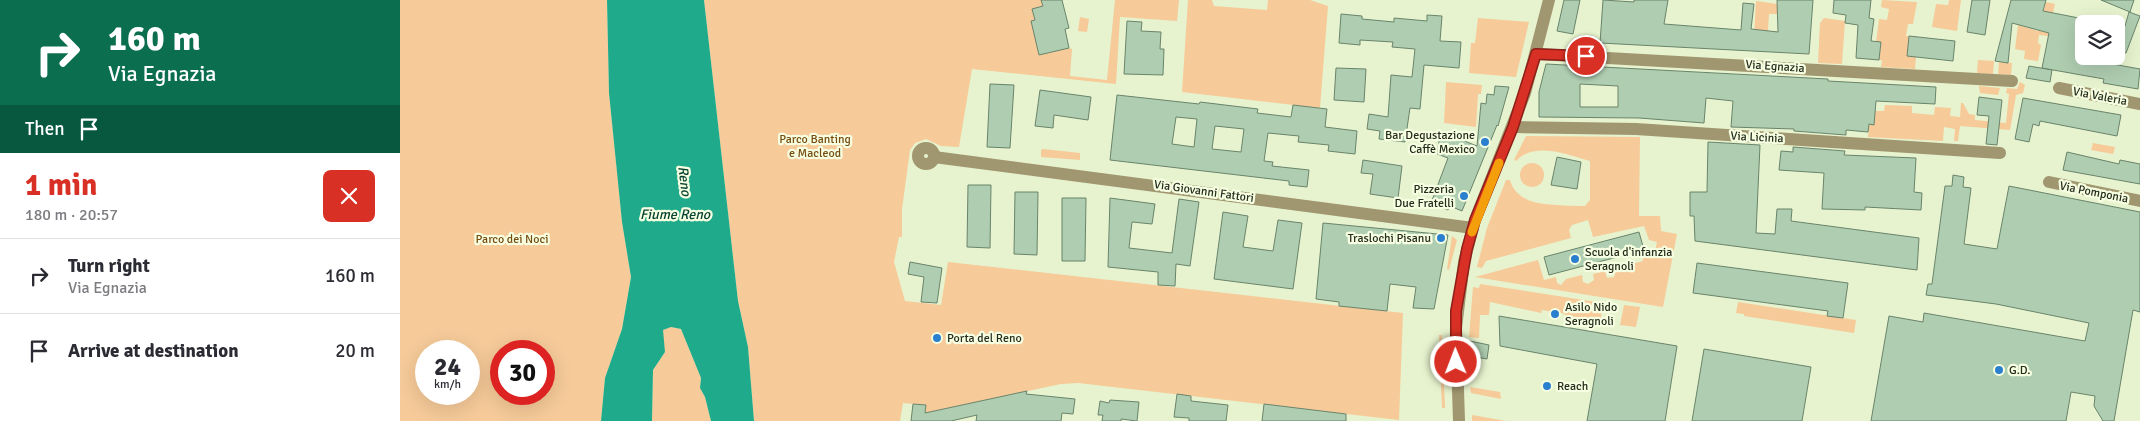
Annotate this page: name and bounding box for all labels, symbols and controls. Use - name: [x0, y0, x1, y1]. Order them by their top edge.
- map controls: [2075, 15, 2125, 65]
- button: layers: [2075, 15, 2125, 65]
- text: 160 m: [108, 17, 201, 60]
- icon: right: [25, 20, 90, 85]
- pin: [1565, 35, 1607, 77]
- icon: arrive: [1572, 42, 1600, 70]
- street label: Via Egnazia: [1745, 57, 1805, 76]
- text: Via Egnazia: [108, 60, 217, 87]
- street label: Via Valeria: [2072, 84, 2128, 109]
- icon: arrive: [75, 115, 103, 143]
- text: Then: [25, 117, 65, 141]
- place label: Bar Degustazione Caffè Mexico: [1385, 128, 1475, 157]
- street label: Via Licinia: [1730, 129, 1784, 146]
- park label: Parco Banting e Macleod: [779, 132, 851, 161]
- marker: Bar Degustazione Caffè Mexico: [1479, 136, 1491, 148]
- water label: Reno: [674, 165, 695, 198]
- text: 1 min: [25, 167, 97, 204]
- button: close: [323, 170, 375, 222]
- street label: Via Giovanni Fattori: [1153, 177, 1255, 206]
- street label: Via Pomponia: [2058, 178, 2130, 206]
- place label: Pizzeria Due Fratelli: [1395, 182, 1454, 211]
- marker: Pizzeria Due Fratelli: [1458, 190, 1470, 202]
- text: 180 m · 20:57: [25, 205, 118, 225]
- water label: Fiume Reno: [640, 206, 711, 223]
- place label: Traslochi Pisanu: [1348, 231, 1431, 246]
- park label: Parco dei Noci: [476, 232, 548, 247]
- marker: Traslochi Pisanu: [1435, 232, 1447, 244]
- place label: Scuola d'infanzia Seragnoli: [1585, 245, 1672, 274]
- marker: Scuola d'infanzia Seragnoli: [1569, 253, 1581, 265]
- text: Turn right: [68, 254, 150, 278]
- icon: right: [25, 262, 53, 290]
- text: 160 m: [325, 264, 375, 288]
- text: Via Egnazia: [68, 278, 147, 298]
- place label: Asilo Nido Seragnoli: [1565, 300, 1617, 329]
- marker: Asilo Nido Seragnoli: [1549, 308, 1561, 320]
- place label: Porta del Reno: [947, 331, 1022, 346]
- marker: Porta del Reno: [931, 332, 943, 344]
- position arrow: [1429, 335, 1481, 387]
- icon: arrive: [25, 337, 53, 365]
- text: Arrive at destination: [68, 339, 239, 363]
- text: 20 m: [335, 339, 375, 363]
- speed limit sign: 30: [490, 340, 555, 405]
- text: 24: [434, 351, 461, 382]
- place label: G.D.: [2009, 363, 2031, 378]
- marker: G.D.: [1993, 364, 2005, 376]
- text: km/h: [434, 377, 461, 392]
- place label: Reach: [1557, 379, 1588, 394]
- marker: Reach: [1541, 380, 1553, 392]

